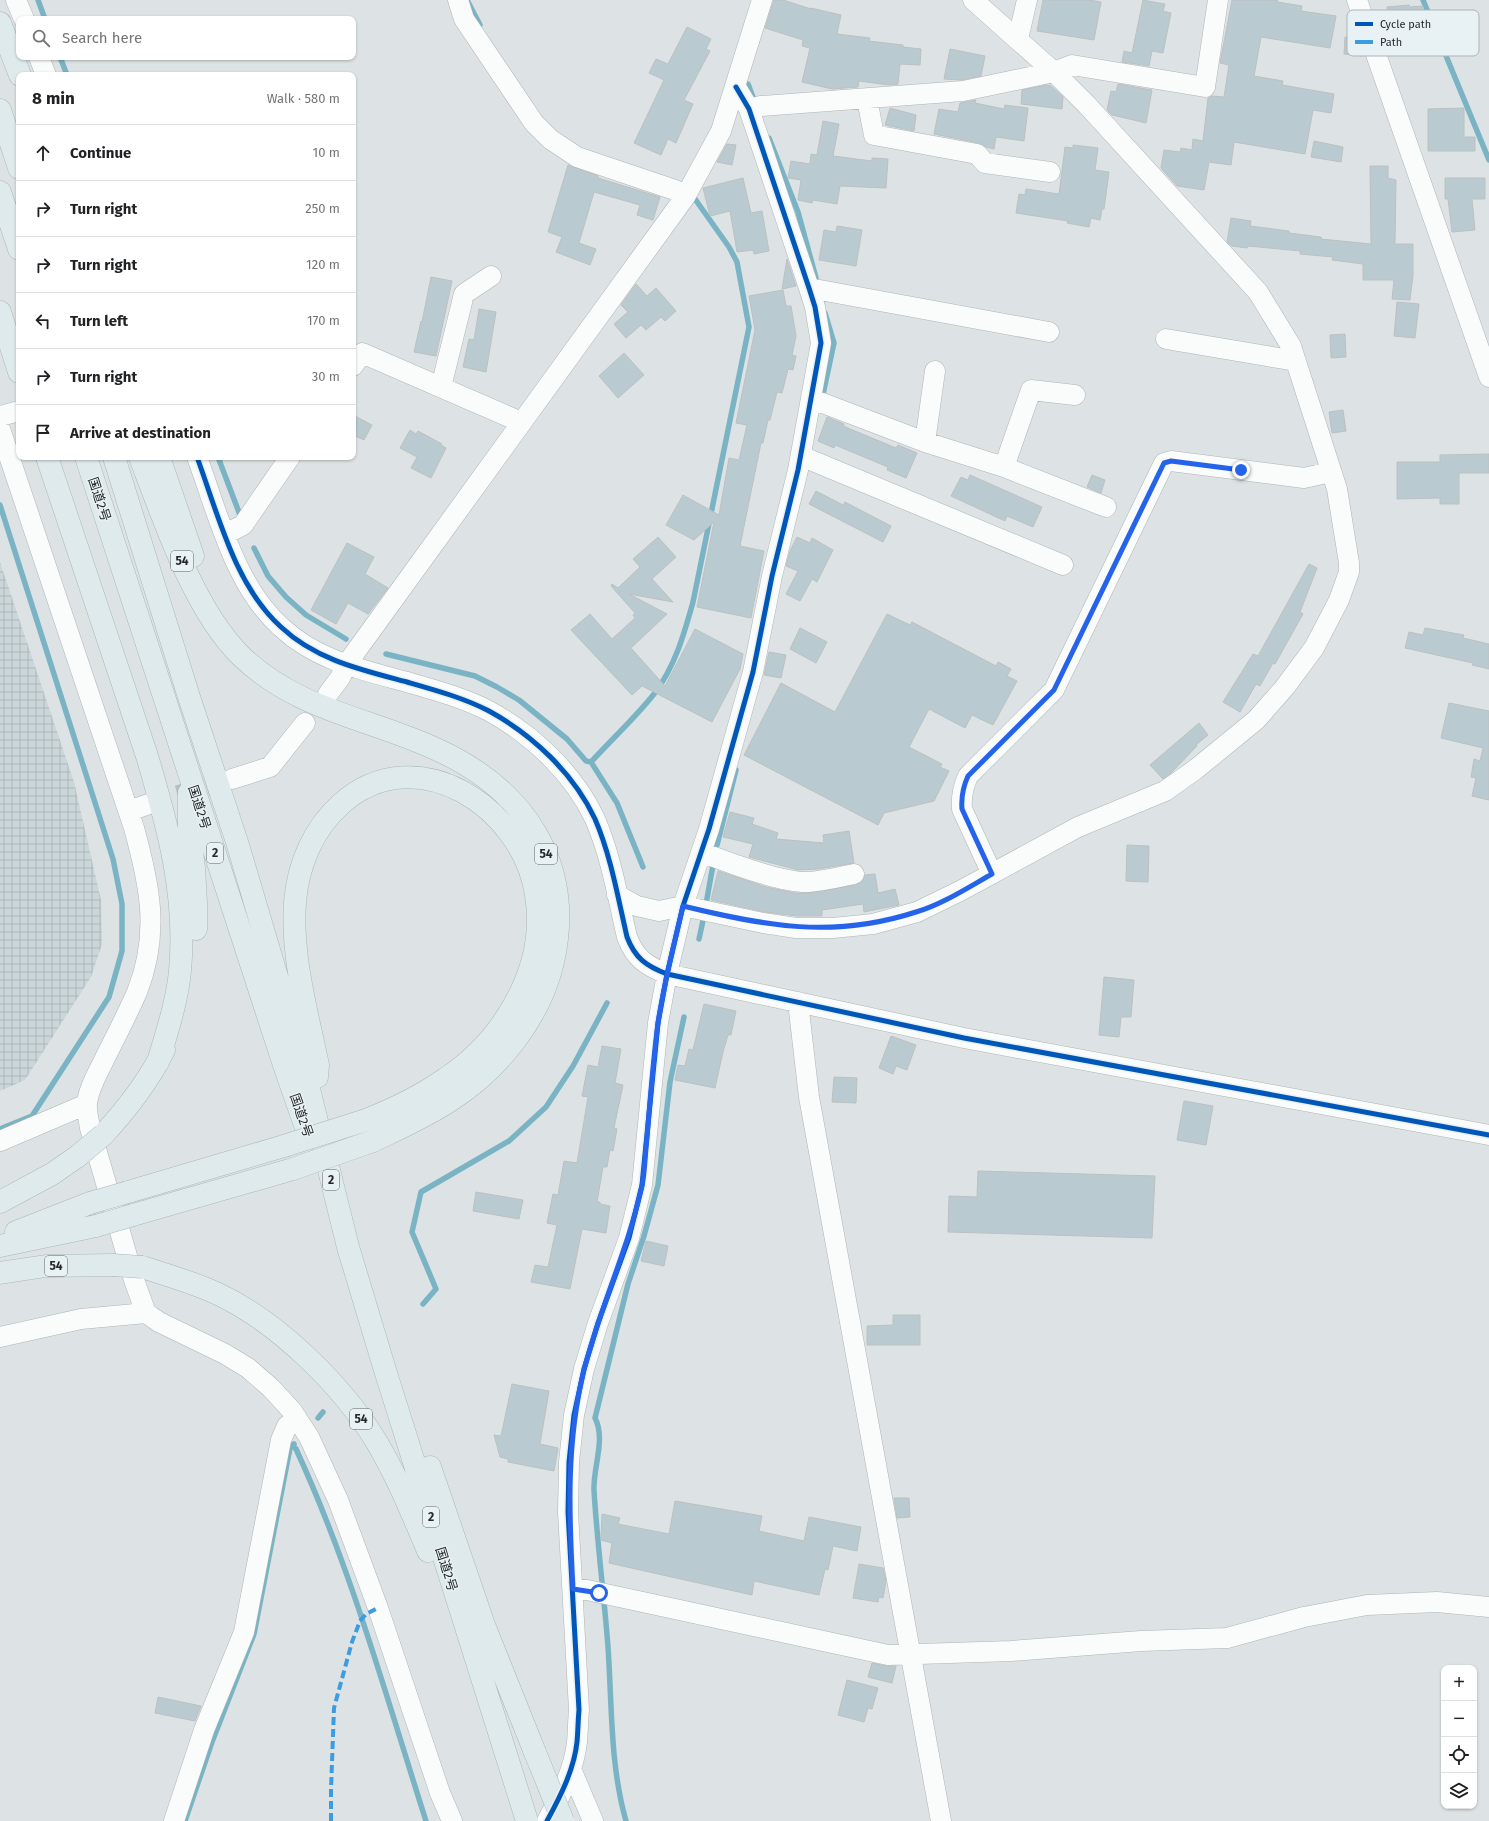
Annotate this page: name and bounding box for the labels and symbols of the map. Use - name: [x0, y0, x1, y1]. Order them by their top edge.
- legend: [1347, 10, 1479, 56]
- text: Cycle path: [1380, 18, 1431, 31]
- text: Path: [1380, 36, 1402, 49]
- route end: [1232, 461, 1250, 479]
- street label: 国道2号: [85, 475, 114, 523]
- road number: 54: [171, 551, 193, 571]
- street label: 国道2号: [185, 783, 214, 831]
- road number: 2: [207, 843, 223, 863]
- road number: 54: [535, 844, 557, 864]
- street label: 国道2号: [287, 1091, 316, 1139]
- road number: 2: [323, 1170, 339, 1190]
- road number: 54: [45, 1256, 67, 1276]
- road number: 54: [350, 1409, 372, 1429]
- road number: 2: [423, 1507, 439, 1527]
- street label: 国道2号: [433, 1545, 460, 1593]
- route start: [590, 1584, 608, 1602]

